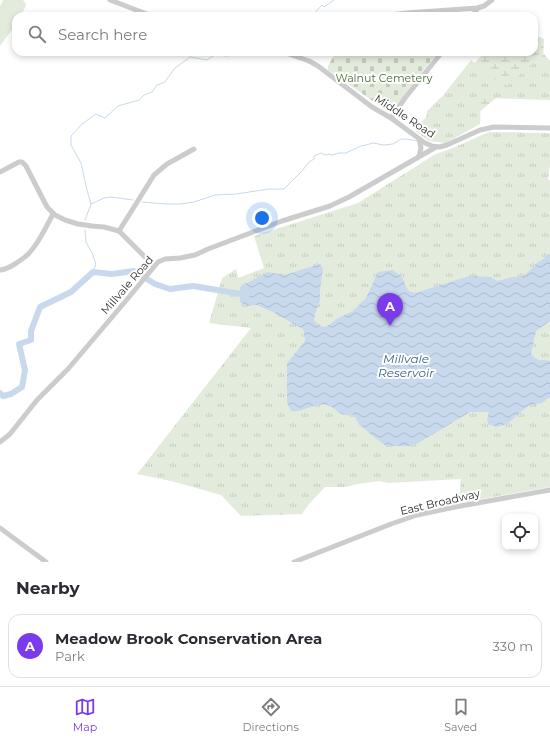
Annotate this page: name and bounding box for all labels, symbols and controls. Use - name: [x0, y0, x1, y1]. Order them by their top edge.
- search box: [12, 12, 538, 56]
- icon: search: [26, 23, 48, 45]
- text: Search here: [58, 25, 147, 44]
- park label: Walnut Cemetery: [336, 71, 433, 85]
- street label: Middle Road: [372, 91, 438, 141]
- your location: [252, 208, 272, 228]
- street label: Millvale Road: [98, 253, 156, 317]
- pin: A: [377, 293, 403, 326]
- water label: Millvale Reservoir: [378, 351, 434, 380]
- street label: East Broadway: [399, 486, 481, 518]
- map controls: [502, 514, 538, 550]
- button: locate: [502, 514, 538, 550]
- text: Nearby: [16, 578, 80, 598]
- text: Meadow Brook Conservation Area: [55, 629, 322, 648]
- text: A: [25, 638, 35, 654]
- text: 330 m: [493, 638, 533, 654]
- text: Park: [55, 648, 85, 664]
- tab: Map: [73, 696, 97, 734]
- tab: Directions: [243, 696, 299, 734]
- tab: Saved: [444, 696, 477, 734]

